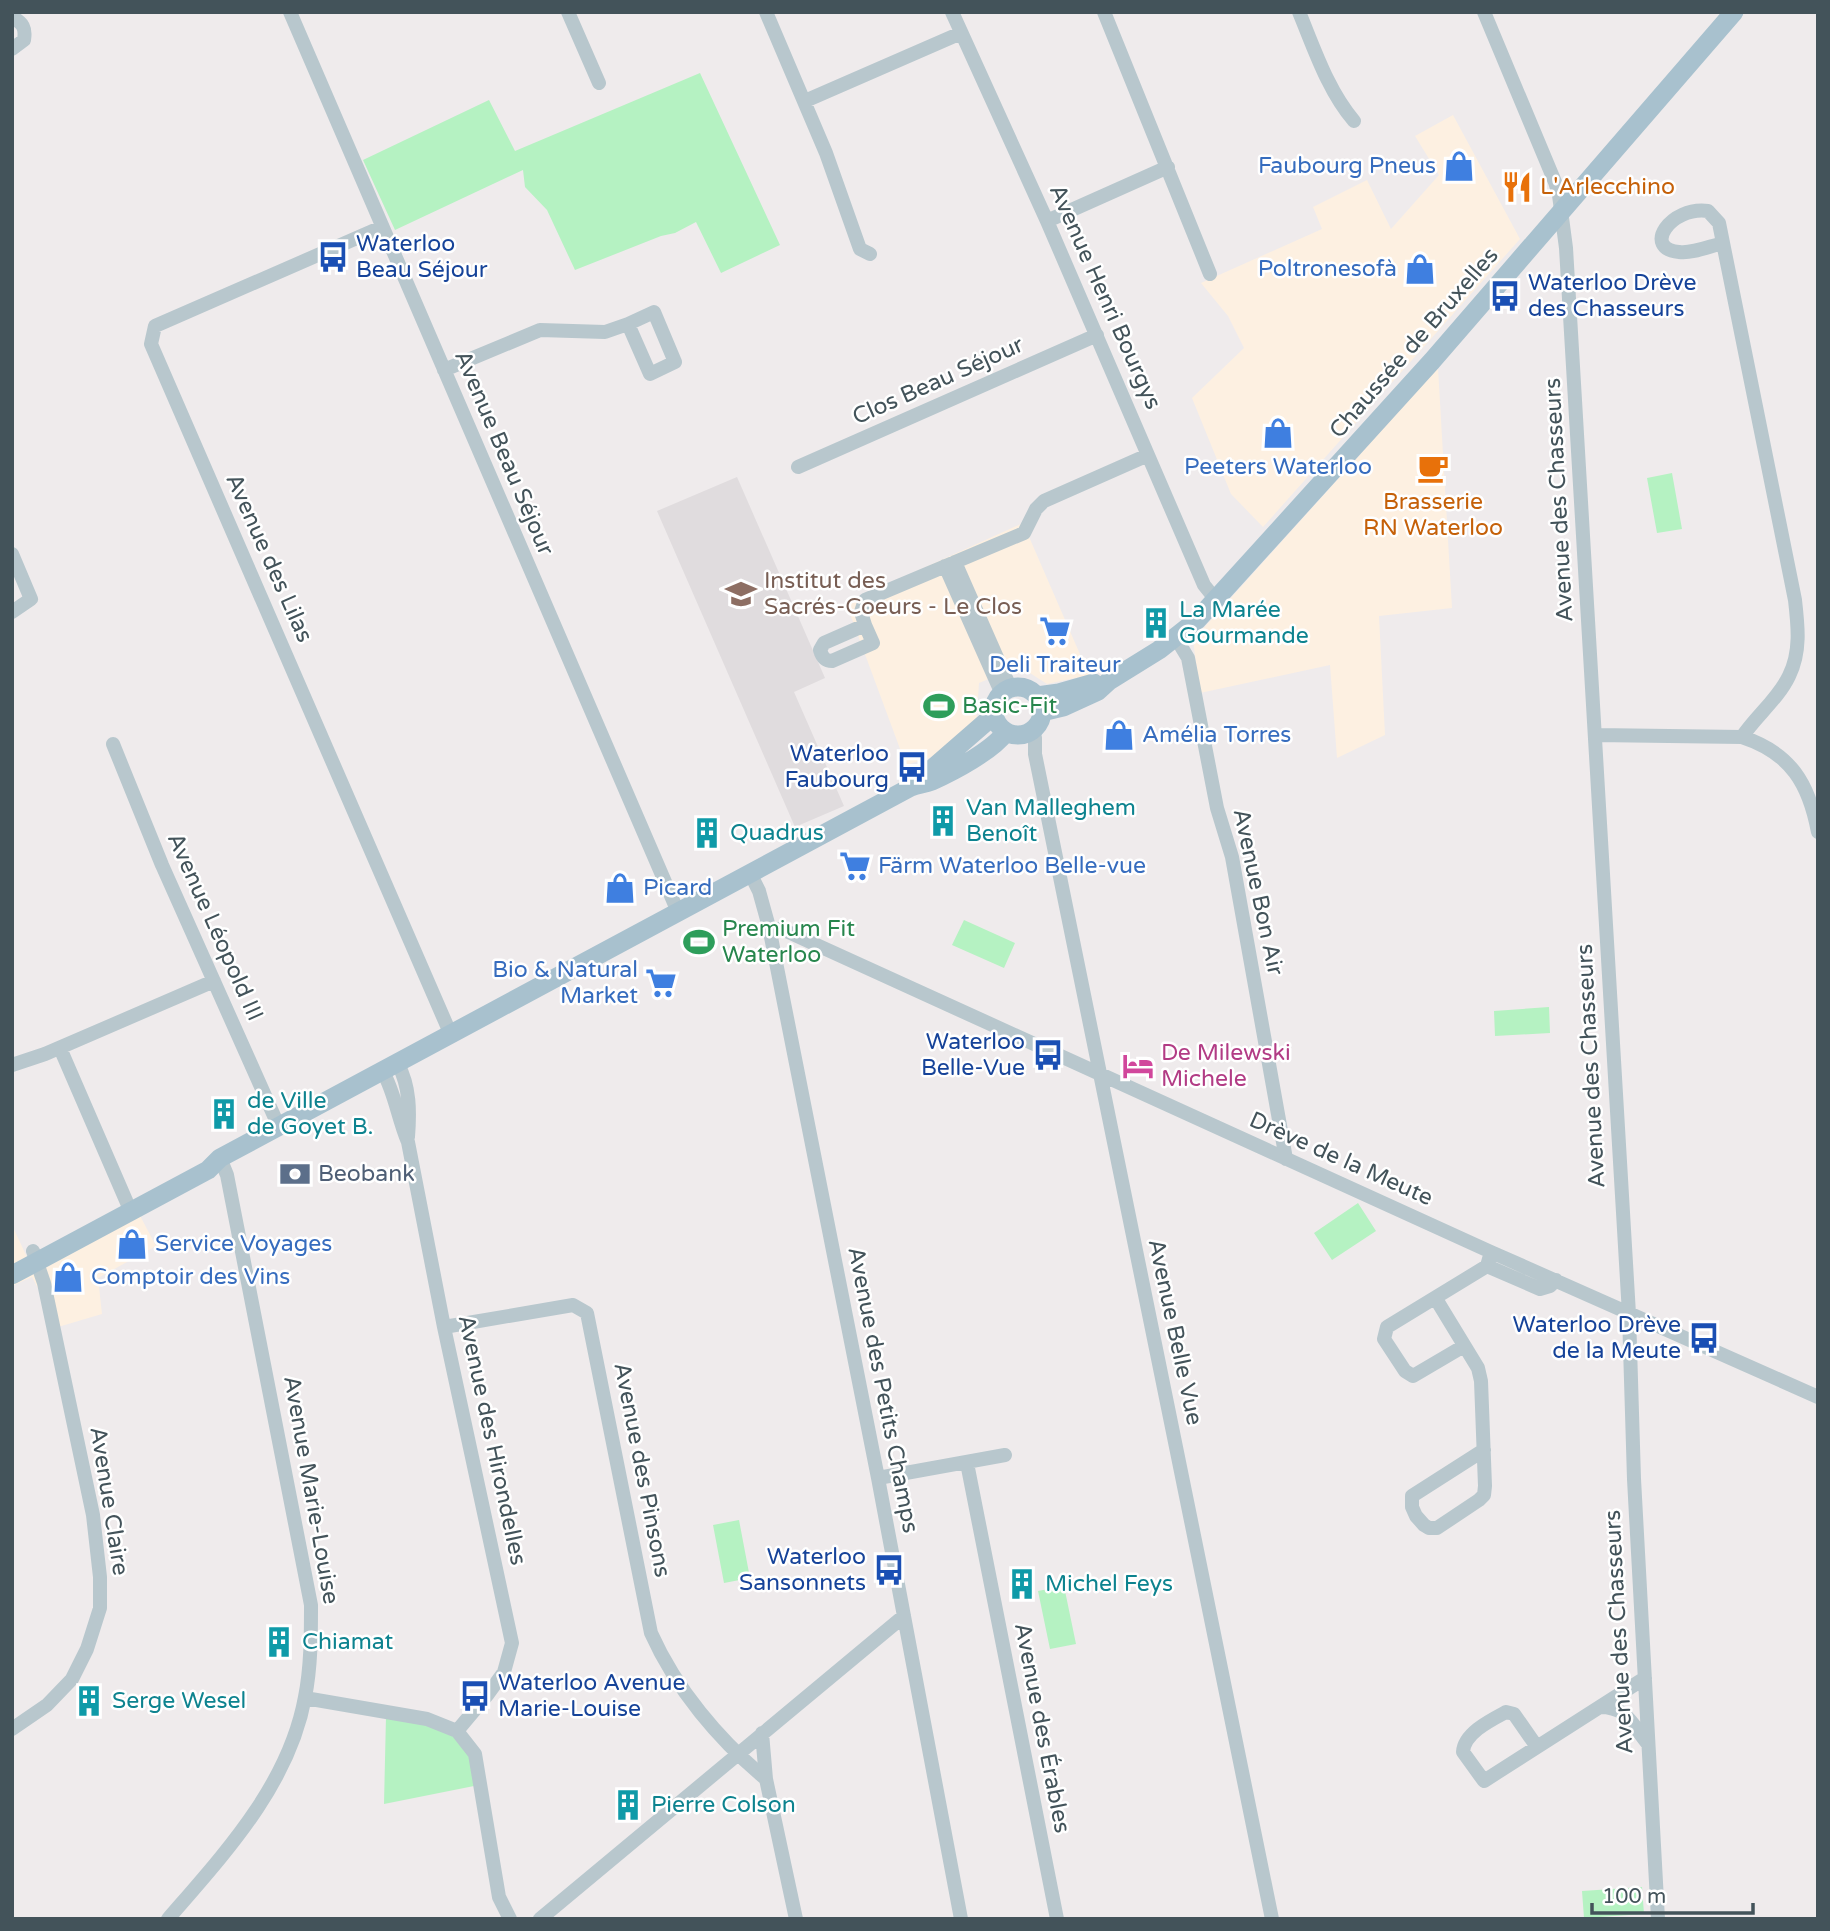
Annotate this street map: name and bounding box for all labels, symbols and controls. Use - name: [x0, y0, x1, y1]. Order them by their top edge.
- shop icon: Faubourg Pneus: [1442, 149, 1476, 183]
- place label: Faubourg Pneus: [1258, 152, 1436, 180]
- restaurant icon: L'Arlecchino: [1500, 170, 1534, 204]
- place label: L'Arlecchino: [1540, 173, 1675, 201]
- street label: Avenue Henri Bourgys: [1043, 180, 1167, 414]
- place label: Waterloo Beau Séjour: [356, 230, 488, 284]
- bus stop icon: Waterloo Beau Séjour: [316, 240, 350, 274]
- street label: Chaussée de Bruxelles: [1324, 242, 1504, 444]
- shop icon: Poltronesofà: [1403, 252, 1437, 286]
- place label: Poltronesofà: [1258, 255, 1397, 283]
- place label: Waterloo Drève des Chasseurs: [1528, 269, 1697, 323]
- bus stop icon: Waterloo Drève des Chasseurs: [1488, 279, 1522, 313]
- street label: Clos Beau Séjour: [848, 331, 1028, 431]
- street label: Avenue Beau Séjour: [448, 346, 560, 560]
- street label: Avenue des Chasseurs: [1539, 377, 1579, 623]
- shop icon: Peeters Waterloo: [1261, 416, 1295, 450]
- cafe icon: Brasserie RN Waterloo: [1416, 451, 1450, 485]
- place label: Peeters Waterloo: [1184, 453, 1372, 481]
- street label: Avenue des Lilas: [219, 469, 319, 647]
- place label: Brasserie RN Waterloo: [1363, 488, 1503, 542]
- place label: Institut des Sacrés-Coeurs - Le Clos: [764, 567, 1022, 621]
- school or university icon: Institut des Sacrés-Coeurs - Le Clos: [724, 577, 758, 611]
- place label: La Marée Gourmande: [1179, 596, 1309, 650]
- building icon: La Marée Gourmande: [1139, 606, 1173, 640]
- supermarket icon: Deli Traiteur: [1038, 614, 1072, 648]
- place label: Deli Traiteur: [989, 651, 1121, 679]
- sports icon: Basic-Fit: [922, 689, 956, 723]
- place label: Basic-Fit: [962, 692, 1057, 720]
- shop icon: Amélia Torres: [1102, 718, 1136, 752]
- place label: Amélia Torres: [1142, 721, 1291, 749]
- place label: Waterloo Faubourg: [784, 740, 889, 794]
- bus stop icon: Waterloo Faubourg: [895, 750, 929, 784]
- place label: Van Malleghem Benoît: [966, 794, 1136, 848]
- building icon: Van Malleghem Benoît: [926, 804, 960, 838]
- street label: Avenue Bon Air: [1227, 806, 1289, 978]
- building icon: Quadrus: [690, 816, 724, 850]
- place label: Quadrus: [730, 819, 824, 847]
- street label: Avenue Léopold III: [161, 829, 269, 1025]
- supermarket icon: Färm Waterloo Belle-vue: [838, 849, 872, 883]
- place label: Färm Waterloo Belle-vue: [878, 852, 1146, 880]
- shop icon: Picard: [603, 871, 637, 905]
- place label: Picard: [643, 874, 712, 902]
- place label: Premium Fit Waterloo: [722, 915, 855, 969]
- sports icon: Premium Fit Waterloo: [682, 925, 716, 959]
- street label: Avenue des Chasseurs: [1571, 943, 1611, 1189]
- place label: Bio & Natural Market: [492, 956, 638, 1010]
- supermarket icon: Bio & Natural Market: [644, 966, 678, 1000]
- place label: Waterloo Belle-Vue: [921, 1028, 1025, 1082]
- bus stop icon: Waterloo Belle-Vue: [1031, 1038, 1065, 1072]
- place label: De Milewski Michele: [1161, 1039, 1291, 1093]
- hotel icon: De Milewski Michele: [1121, 1049, 1155, 1083]
- place label: de Ville de Goyet B.: [247, 1087, 374, 1141]
- building icon: de Ville de Goyet B.: [207, 1097, 241, 1131]
- street label: Drève de la Meute: [1245, 1106, 1437, 1212]
- bank icon: Beobank: [278, 1157, 312, 1191]
- place label: Beobank: [318, 1160, 415, 1188]
- shop icon: Service Voyages: [115, 1227, 149, 1261]
- place label: Service Voyages: [155, 1230, 332, 1258]
- street label: Avenue Belle Vue: [1142, 1236, 1208, 1428]
- street label: Avenue des Petits Champs: [842, 1245, 924, 1535]
- shop icon: Comptoir des Vins: [51, 1260, 85, 1294]
- place label: Comptoir des Vins: [91, 1263, 290, 1291]
- place label: Waterloo Drève de la Meute: [1512, 1311, 1681, 1365]
- street label: Avenue des Hirondelles: [452, 1312, 532, 1568]
- bus stop icon: Waterloo Drève de la Meute: [1687, 1321, 1721, 1355]
- street label: Avenue des Pinsons: [607, 1360, 677, 1580]
- street label: Avenue Marie-Louise: [277, 1374, 345, 1606]
- street label: Avenue Claire: [83, 1425, 135, 1577]
- street label: Avenue des Chasseurs: [1599, 1509, 1639, 1755]
- place label: Waterloo Sansonnets: [739, 1543, 866, 1597]
- bus stop icon: Waterloo Sansonnets: [872, 1553, 906, 1587]
- building icon: Michel Feys: [1005, 1567, 1039, 1601]
- place label: Michel Feys: [1045, 1570, 1173, 1598]
- street label: Avenue des Érables: [1008, 1621, 1076, 1835]
- building icon: Chiamat: [262, 1625, 296, 1659]
- place label: Chiamat: [302, 1628, 393, 1656]
- place label: Waterloo Avenue Marie-Louise: [498, 1669, 685, 1723]
- bus stop icon: Waterloo Avenue Marie-Louise: [458, 1679, 492, 1713]
- building icon: Serge Wesel: [72, 1684, 106, 1718]
- place label: Serge Wesel: [112, 1687, 246, 1715]
- building icon: Pierre Colson: [611, 1788, 645, 1822]
- place label: Pierre Colson: [651, 1791, 796, 1819]
- scale bar: [1592, 1871, 1753, 1915]
- text: 100 m: [1602, 1884, 1666, 1909]

